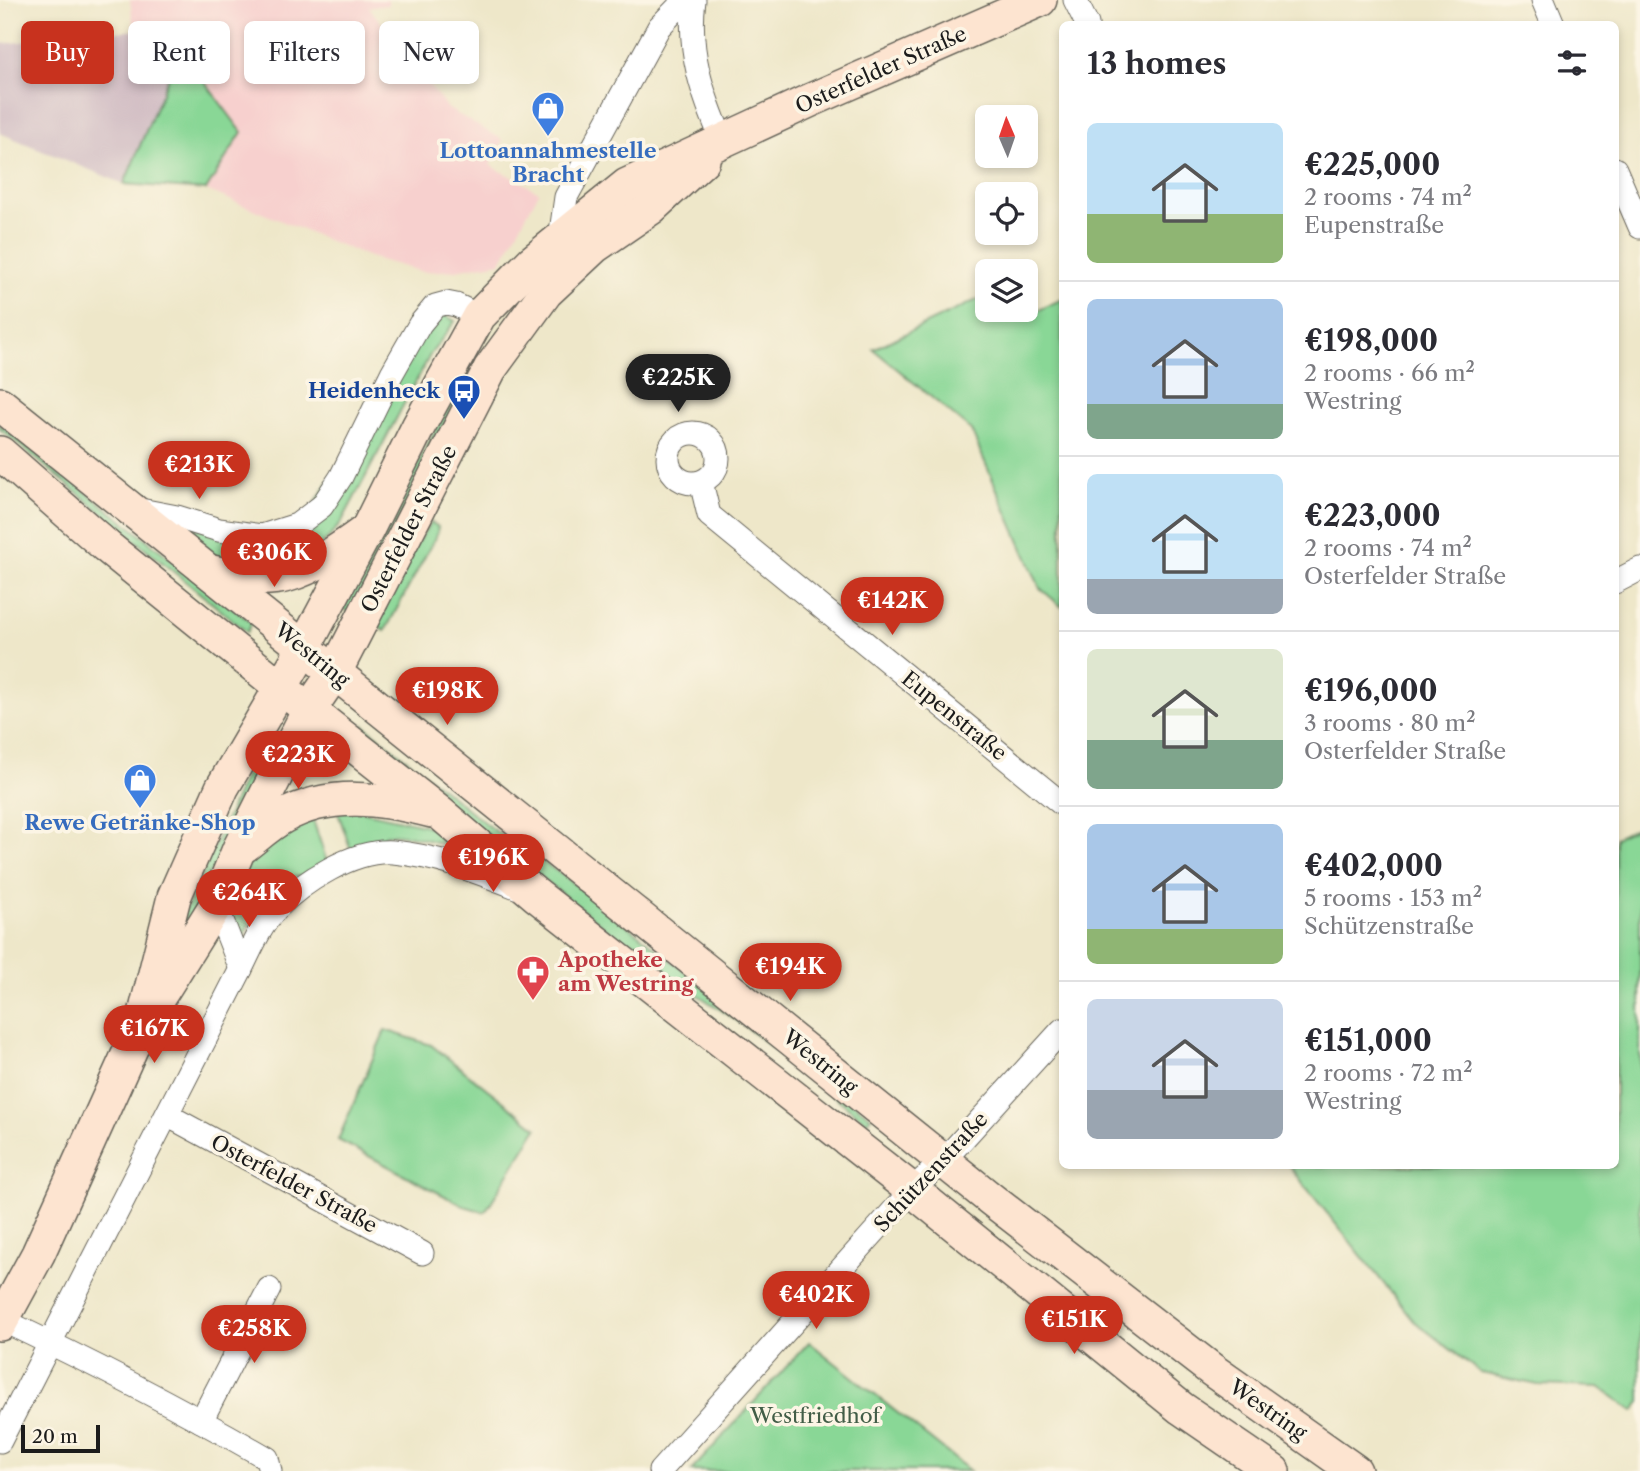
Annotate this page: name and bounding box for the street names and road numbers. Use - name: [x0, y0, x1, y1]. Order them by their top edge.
- street label: Osterfelder Straße: [791, 21, 970, 118]
- street label: Osterfelder Straße: [356, 441, 462, 617]
- street label: Westring: [269, 616, 355, 693]
- street label: Eupenstraße: [897, 666, 1012, 766]
- street label: Westring: [777, 1023, 863, 1100]
- street label: Schützenstraße: [869, 1106, 993, 1237]
- street label: Osterfelder Straße: [207, 1129, 382, 1238]
- street label: Westring: [1224, 1373, 1313, 1446]

